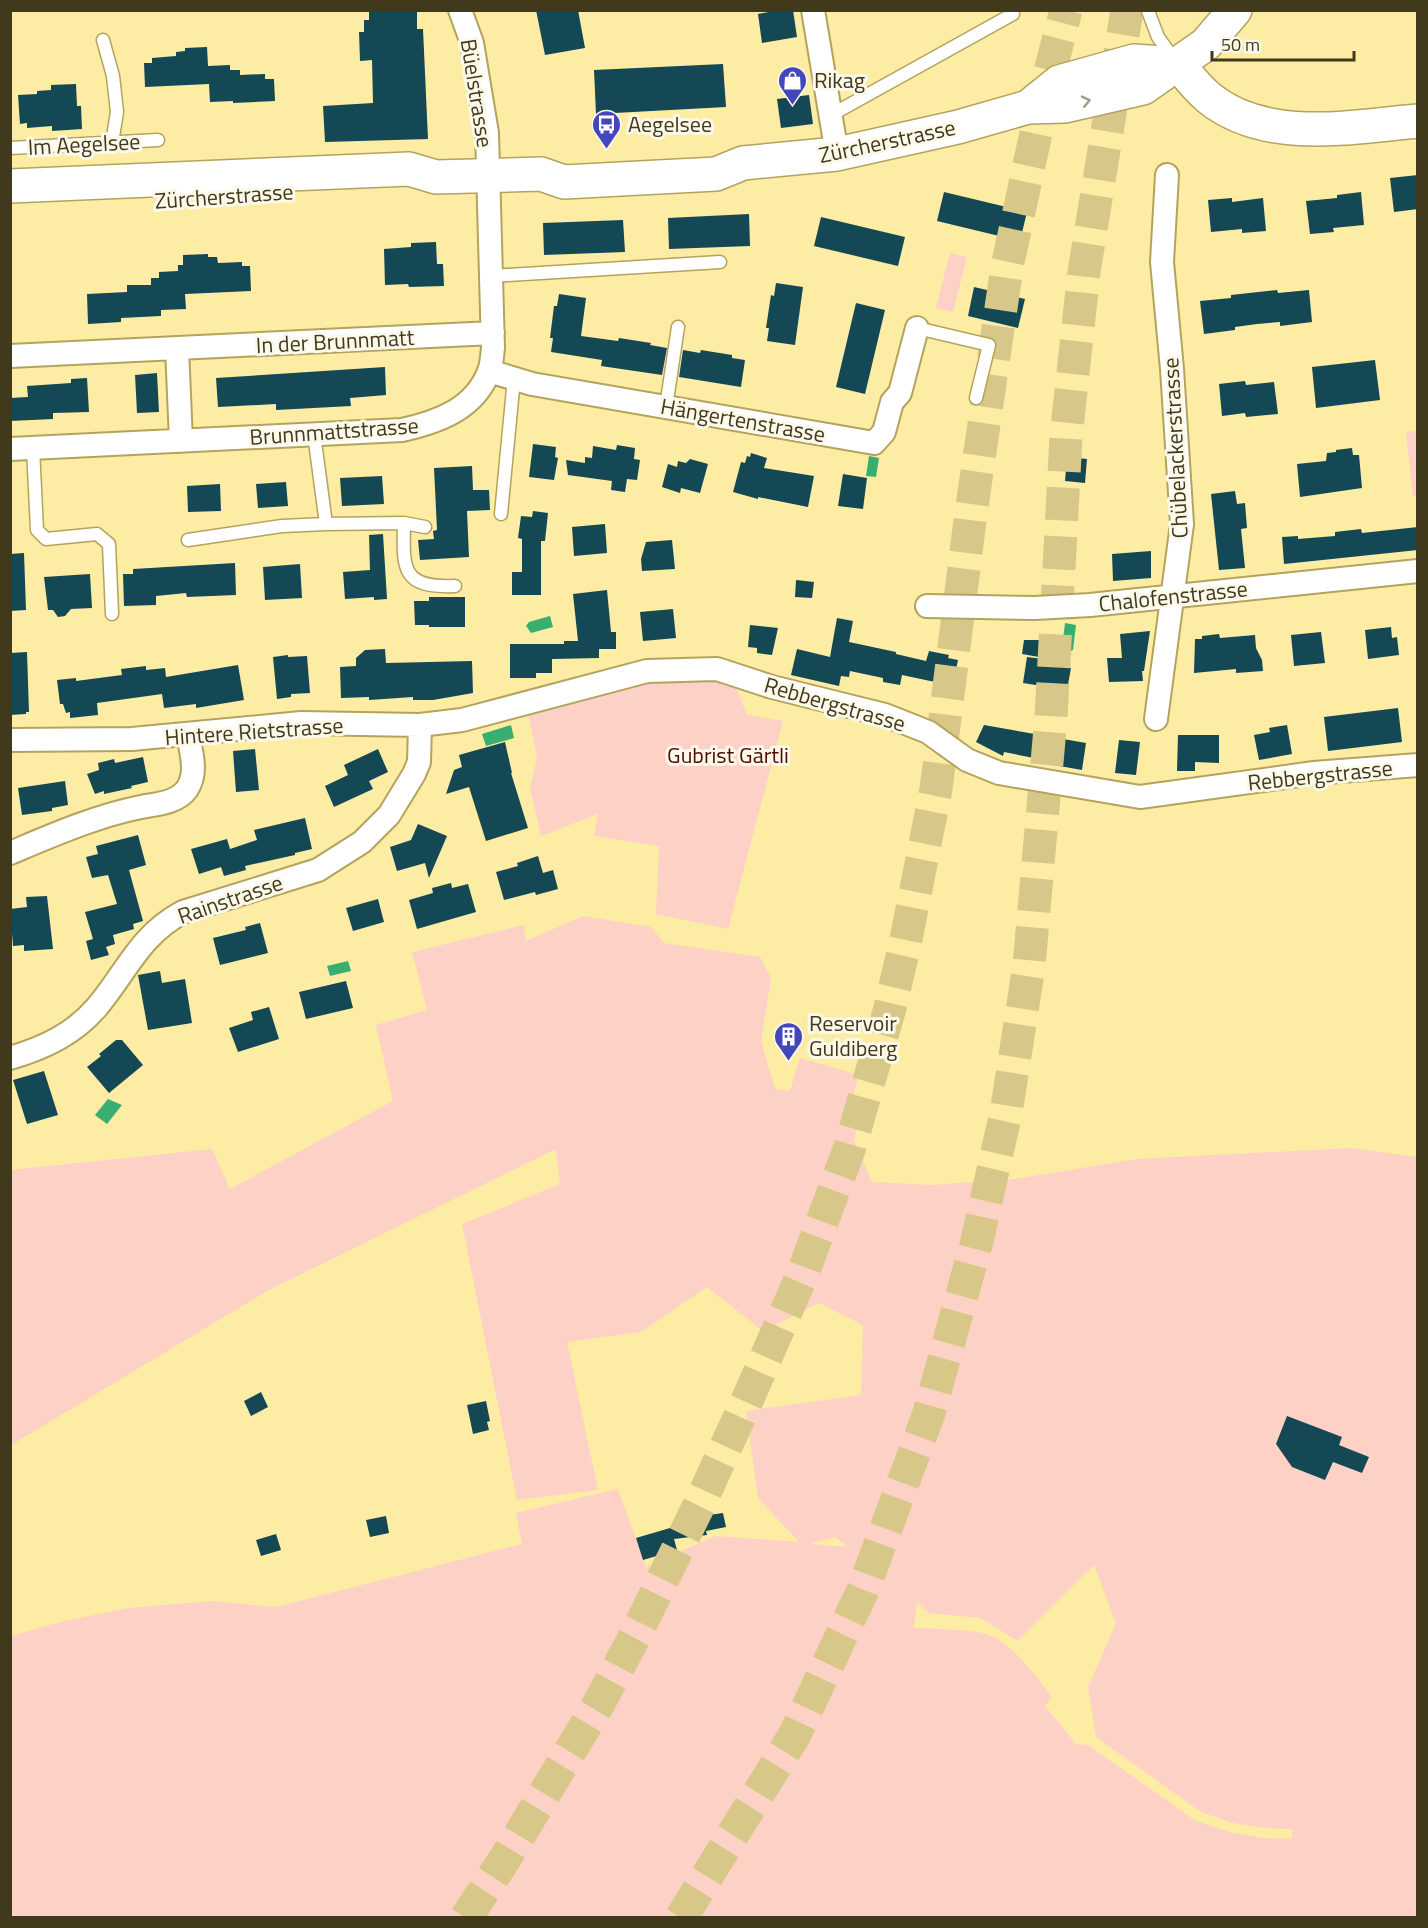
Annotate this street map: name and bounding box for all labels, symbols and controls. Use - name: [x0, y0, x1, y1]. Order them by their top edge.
- scale bar: [1212, 24, 1354, 62]
- text: 50 m: [1221, 31, 1260, 58]
- street label: Büelstrasse: [452, 36, 502, 150]
- place label: Rikag: [814, 63, 865, 97]
- shop icon: Rikag: [777, 64, 809, 106]
- one-way arrow: [1081, 95, 1091, 108]
- place label: Aegelsee: [628, 107, 712, 141]
- bus stop icon: Aegelsee: [591, 108, 623, 150]
- street label: Zürcherstrasse: [816, 110, 958, 172]
- street label: Im Aegelsee: [27, 124, 141, 164]
- street label: Zürcherstrasse: [154, 174, 294, 218]
- street label: In der Brunnmatt: [255, 320, 415, 362]
- street label: Chübelackerstrasse: [1153, 357, 1197, 539]
- street label: Hängertenstrasse: [658, 389, 828, 451]
- street label: Brunnmattstrasse: [248, 408, 420, 454]
- street label: Chalofenstrasse: [1097, 571, 1249, 621]
- street label: Rebbergstrasse: [760, 668, 910, 740]
- street label: Hintere Rietstrasse: [164, 708, 344, 754]
- park label: Gubrist Gärtli: [667, 738, 789, 772]
- street label: Rebbergstrasse: [1246, 750, 1394, 800]
- street label: Rainstrasse: [173, 865, 287, 933]
- place label: Reservoir Guldiberg: [809, 1006, 897, 1065]
- building icon: Reservoir Guldiberg: [772, 1020, 804, 1062]

